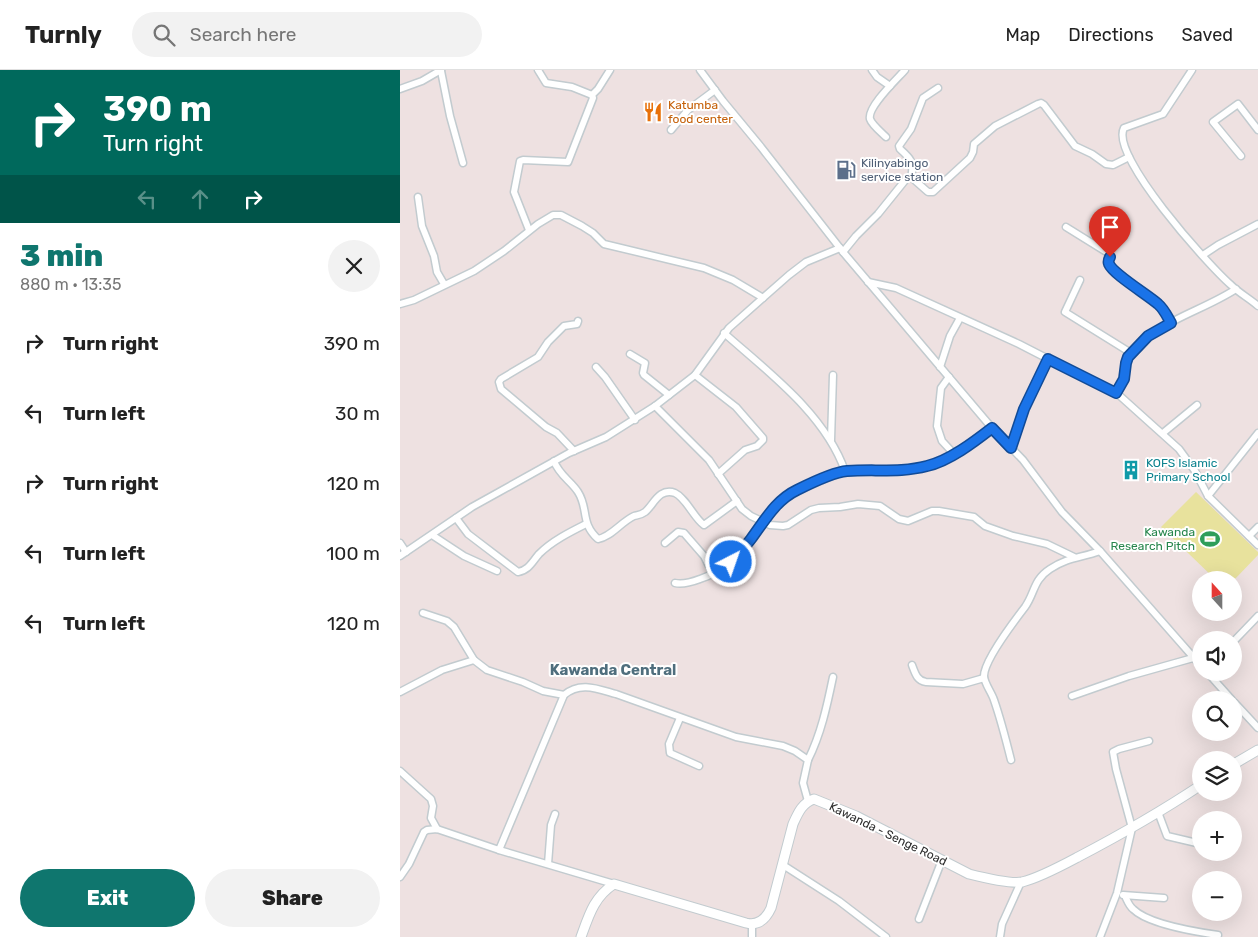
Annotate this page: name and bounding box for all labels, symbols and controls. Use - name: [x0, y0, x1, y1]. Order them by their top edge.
- search box: [132, 12, 482, 57]
- text: Turnly: [25, 21, 102, 49]
- icon: search: [150, 21, 178, 49]
- text: Search here: [190, 23, 296, 46]
- text: Map: [1005, 24, 1040, 46]
- text: Directions: [1068, 24, 1154, 46]
- text: Saved: [1182, 24, 1233, 46]
- text: 390 m: [103, 88, 212, 130]
- icon: right: [20, 90, 85, 155]
- place label: Katumba food center: [668, 98, 733, 126]
- restaurant icon: Katumba food center: [642, 101, 664, 123]
- text: Turn right: [103, 130, 203, 157]
- place label: Kilinyabingo service station: [861, 156, 943, 184]
- fuel station icon: Kilinyabingo service station: [835, 159, 857, 181]
- icon: left: [133, 185, 161, 213]
- icon: ahead: [186, 185, 214, 213]
- icon: right: [239, 185, 267, 213]
- pin: [1089, 206, 1131, 257]
- icon: arrive: [1096, 213, 1124, 241]
- text: 3 min: [20, 238, 103, 274]
- button: close: [328, 240, 380, 292]
- text: 880 m · 13:35: [20, 275, 121, 294]
- icon: right: [20, 329, 48, 357]
- text: Turn right: [63, 332, 158, 355]
- text: 390 m: [324, 332, 380, 355]
- icon: left: [20, 399, 48, 427]
- text: Turn left: [63, 402, 145, 425]
- text: 30 m: [335, 402, 380, 425]
- place label: KOFS Islamic Primary School: [1146, 456, 1230, 484]
- building icon: KOFS Islamic Primary School: [1120, 459, 1142, 481]
- icon: right: [20, 469, 48, 497]
- text: Turn right: [63, 472, 158, 495]
- text: 120 m: [327, 472, 380, 495]
- place label: Kawanda Research Pitch: [1110, 525, 1195, 553]
- sports icon: Kawanda Research Pitch: [1199, 528, 1221, 550]
- position arrow: [704, 535, 756, 587]
- icon: left: [20, 539, 48, 567]
- text: Turn left: [63, 542, 145, 565]
- text: 100 m: [326, 542, 380, 565]
- north arrow: [1192, 571, 1242, 621]
- map controls: [1192, 571, 1242, 921]
- icon: left: [20, 609, 48, 637]
- text: Turn left: [63, 612, 145, 635]
- text: 120 m: [327, 612, 380, 635]
- button: sound: [1192, 631, 1242, 681]
- district label: Kawanda Central: [550, 661, 676, 679]
- button: search: [1192, 691, 1242, 741]
- button: layers: [1192, 751, 1242, 801]
- street label: Kawanda - Senge Road: [827, 799, 949, 869]
- button: +: [1192, 811, 1242, 861]
- button: Exit: [20, 869, 195, 927]
- button: Share: [205, 869, 380, 927]
- button: −: [1192, 871, 1242, 921]

